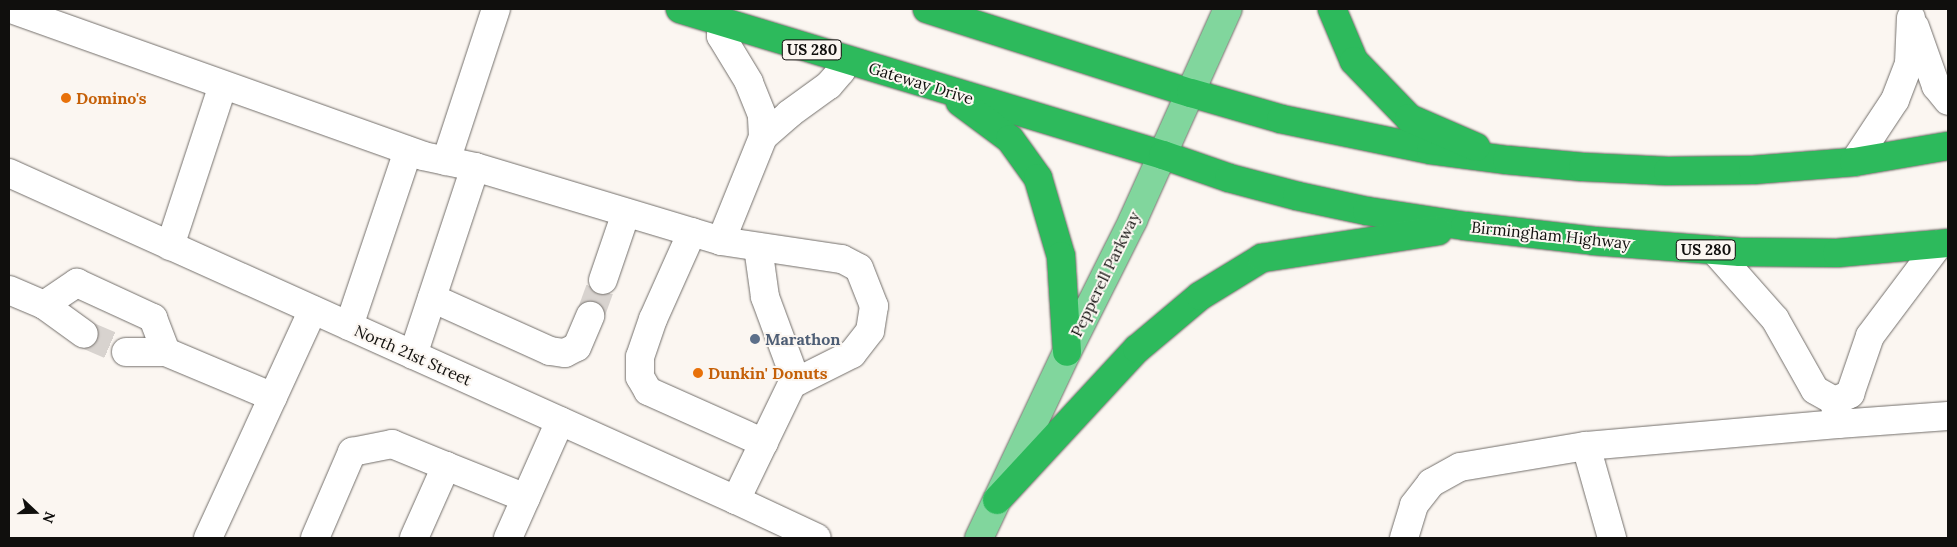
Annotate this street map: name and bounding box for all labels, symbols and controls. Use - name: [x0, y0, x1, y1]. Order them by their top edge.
- road number: US 280: [781, 38, 843, 62]
- street label: Gateway Drive: [866, 58, 976, 108]
- place label: Domino's: [76, 88, 147, 108]
- marker: Domino's: [60, 92, 72, 104]
- street label: Pepperell Parkway: [1066, 208, 1144, 340]
- street label: Birmingham Highway: [1470, 217, 1632, 253]
- road number: US 280: [1675, 238, 1737, 262]
- street label: North 21st Street: [352, 321, 474, 389]
- place label: Marathon: [765, 329, 841, 349]
- marker: Marathon: [749, 333, 761, 345]
- place label: Dunkin' Donuts: [708, 363, 828, 383]
- marker: Dunkin' Donuts: [692, 367, 704, 379]
- north arrow: [10, 487, 60, 537]
- text: N: [39, 509, 59, 526]

